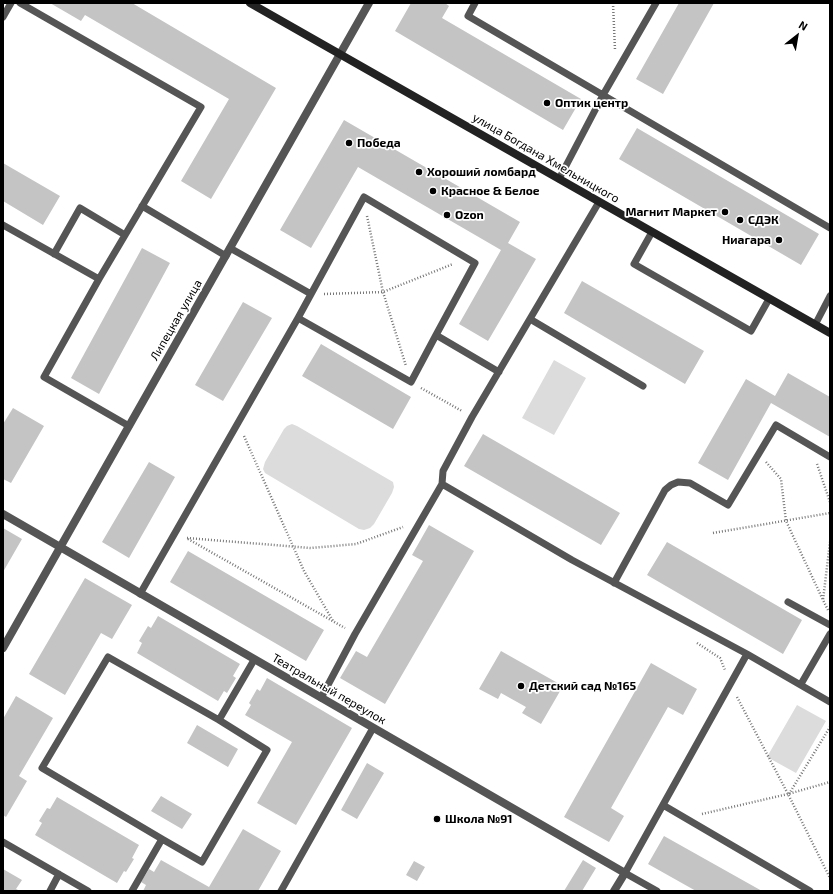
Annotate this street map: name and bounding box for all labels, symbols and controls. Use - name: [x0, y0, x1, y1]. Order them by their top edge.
- north arrow: [777, 16, 817, 56]
- text: N: [797, 18, 810, 33]
- place label: Оптик центр: [555, 96, 628, 110]
- marker: Оптик центр: [542, 98, 552, 108]
- street label: улица Богдана Хмельницкого: [470, 110, 622, 206]
- place label: Победа: [357, 136, 401, 150]
- marker: Победа: [344, 138, 354, 148]
- place label: Хороший ломбард: [427, 165, 536, 179]
- marker: Хороший ломбард: [414, 167, 424, 177]
- place label: Красное & Белое: [441, 184, 540, 198]
- marker: Красное & Белое: [428, 186, 438, 196]
- place label: Магнит Маркет: [625, 205, 717, 219]
- marker: Магнит Маркет: [720, 207, 730, 217]
- place label: Ozon: [455, 208, 484, 222]
- marker: Ozon: [442, 210, 452, 220]
- place label: СДЭК: [748, 213, 779, 227]
- marker: СДЭК: [735, 215, 745, 225]
- place label: Ниагара: [722, 233, 771, 247]
- marker: Ниагара: [774, 235, 784, 245]
- street label: Липецкая улица: [147, 277, 205, 363]
- street label: Театральный переулок: [269, 650, 389, 728]
- place label: Детский сад №165: [529, 679, 636, 693]
- marker: Детский сад №165: [516, 681, 526, 691]
- place label: Школа №91: [445, 812, 513, 826]
- marker: Школа №91: [432, 814, 442, 824]

